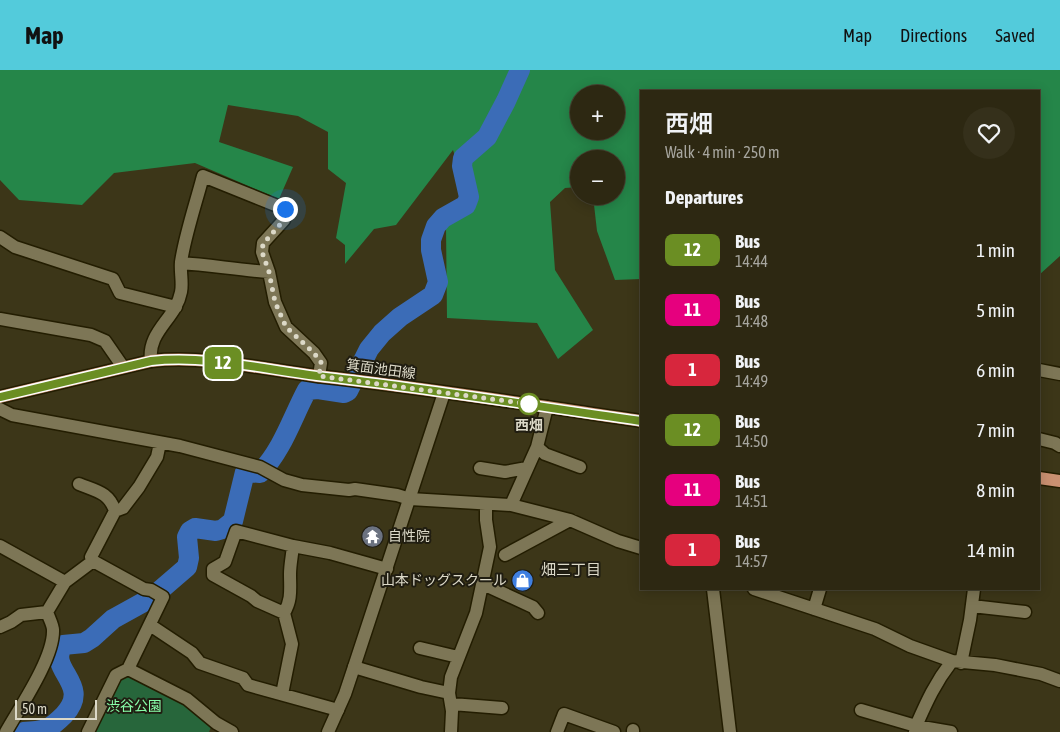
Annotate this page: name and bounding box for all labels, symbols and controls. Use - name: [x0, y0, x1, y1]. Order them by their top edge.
- text: Map: [25, 22, 64, 49]
- text: Map: [843, 25, 872, 46]
- text: Directions: [900, 25, 967, 46]
- text: Saved: [995, 25, 1035, 46]
- map controls: [570, 85, 625, 205]
- button: +: [570, 85, 625, 140]
- button: heart: [963, 107, 1015, 159]
- text: 西畑: [665, 110, 713, 137]
- text: Walk · 4 min · 250 m: [665, 143, 779, 161]
- button: −: [570, 150, 625, 205]
- text: Departures: [665, 186, 743, 208]
- your location: [273, 197, 298, 222]
- text: Bus: [735, 230, 760, 252]
- text: 12: [684, 239, 701, 260]
- text: 1 min: [976, 239, 1015, 261]
- text: 14:44: [735, 252, 768, 270]
- text: Bus: [735, 290, 760, 312]
- text: 11: [684, 299, 701, 320]
- text: 5 min: [976, 299, 1015, 321]
- text: 14:48: [735, 312, 768, 330]
- line badge: 12: [200, 347, 246, 379]
- text: Bus: [735, 350, 760, 372]
- text: 12: [215, 352, 231, 373]
- street label: 箕面池田線: [345, 356, 417, 382]
- text: 1: [688, 359, 697, 380]
- text: 6 min: [976, 359, 1015, 381]
- text: 14:49: [735, 372, 768, 390]
- marker: 西畑: [518, 393, 540, 415]
- text: Bus: [735, 410, 760, 432]
- place label: 西畑: [515, 417, 543, 433]
- text: 12: [684, 419, 701, 440]
- text: 7 min: [976, 419, 1015, 441]
- text: 14:50: [735, 432, 768, 450]
- text: Bus: [735, 470, 760, 492]
- text: 11: [684, 479, 701, 500]
- text: 8 min: [976, 479, 1015, 501]
- text: 14:51: [735, 492, 768, 510]
- temple icon: 自性院: [360, 524, 384, 548]
- place label: 自性院: [388, 528, 430, 544]
- text: Bus: [735, 530, 760, 552]
- text: 1: [688, 539, 697, 560]
- text: 14 min: [967, 539, 1015, 561]
- text: 14:57: [735, 552, 768, 570]
- district label: 畑三丁目: [541, 561, 601, 578]
- shop icon: 山本ドッグスクール: [511, 568, 535, 592]
- place label: 山本ドッグスクール: [381, 572, 507, 588]
- scale bar: [15, 697, 98, 720]
- park label: 渋谷公園: [106, 698, 162, 714]
- text: 50 m: [22, 701, 47, 717]

